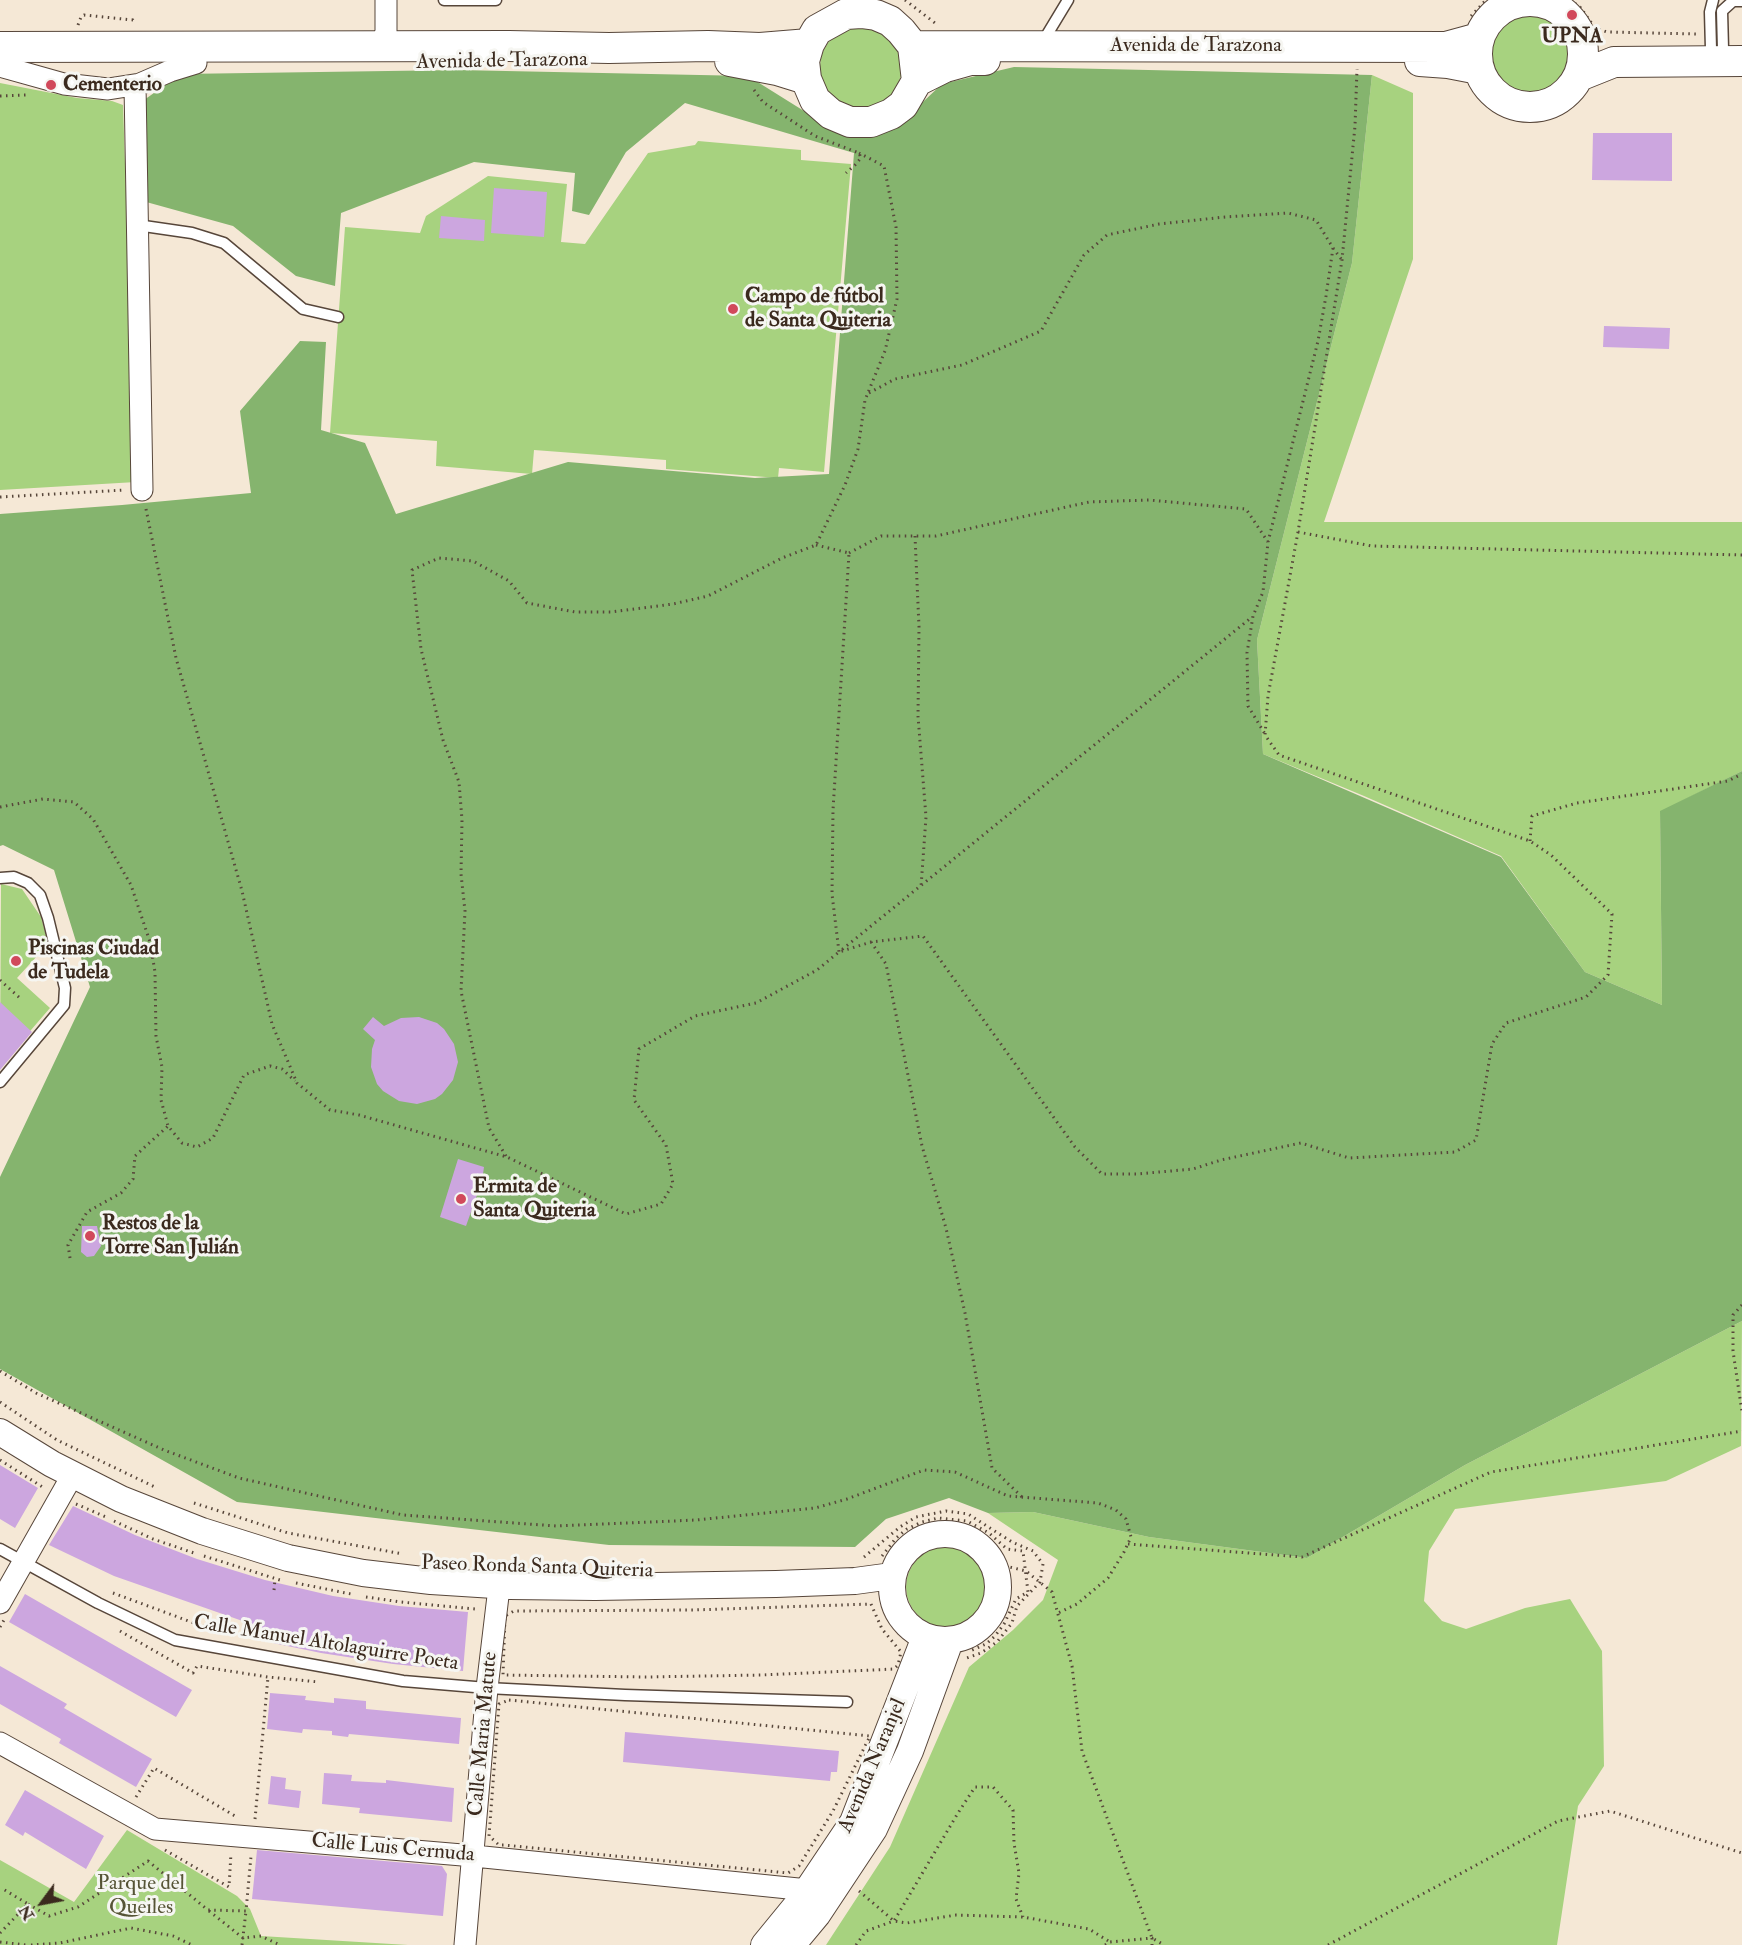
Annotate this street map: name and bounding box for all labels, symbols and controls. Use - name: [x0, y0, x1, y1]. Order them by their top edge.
- marker: UPNA: [1565, 8, 1579, 22]
- place label: UPNA: [1541, 24, 1603, 50]
- street label: Avenida de Tarazona: [1110, 33, 1282, 59]
- street label: Avenida de Tarazona: [416, 48, 588, 76]
- place label: Cementerio: [63, 72, 162, 98]
- marker: Cementerio: [44, 78, 58, 92]
- place label: Campo de fútbol de Santa Quiteria: [745, 284, 891, 334]
- marker: Campo de fútbol de Santa Quiteria: [726, 302, 740, 316]
- place label: Piscinas Ciudad de Tudela: [28, 936, 159, 986]
- marker: Piscinas Ciudad de Tudela: [9, 954, 23, 968]
- place label: Ermita de Santa Quiteria: [473, 1174, 596, 1224]
- marker: Ermita de Santa Quiteria: [454, 1192, 468, 1206]
- place label: Restos de la Torre San Julián: [102, 1211, 239, 1261]
- marker: Restos de la Torre San Julián: [83, 1229, 97, 1243]
- street label: Paseo Ronda Santa Quiteria: [420, 1551, 654, 1585]
- street label: Calle Manuel Altolaguirre Poeta: [192, 1611, 460, 1677]
- street label: Calle Maria Matute: [464, 1651, 504, 1817]
- street label: Avenida Naranjel: [833, 1695, 913, 1837]
- street label: Calle Luis Cernuda: [310, 1829, 476, 1869]
- park label: Parque del Queiles: [97, 1871, 185, 1921]
- north arrow: [12, 1873, 72, 1933]
- text: N: [14, 1901, 39, 1924]

